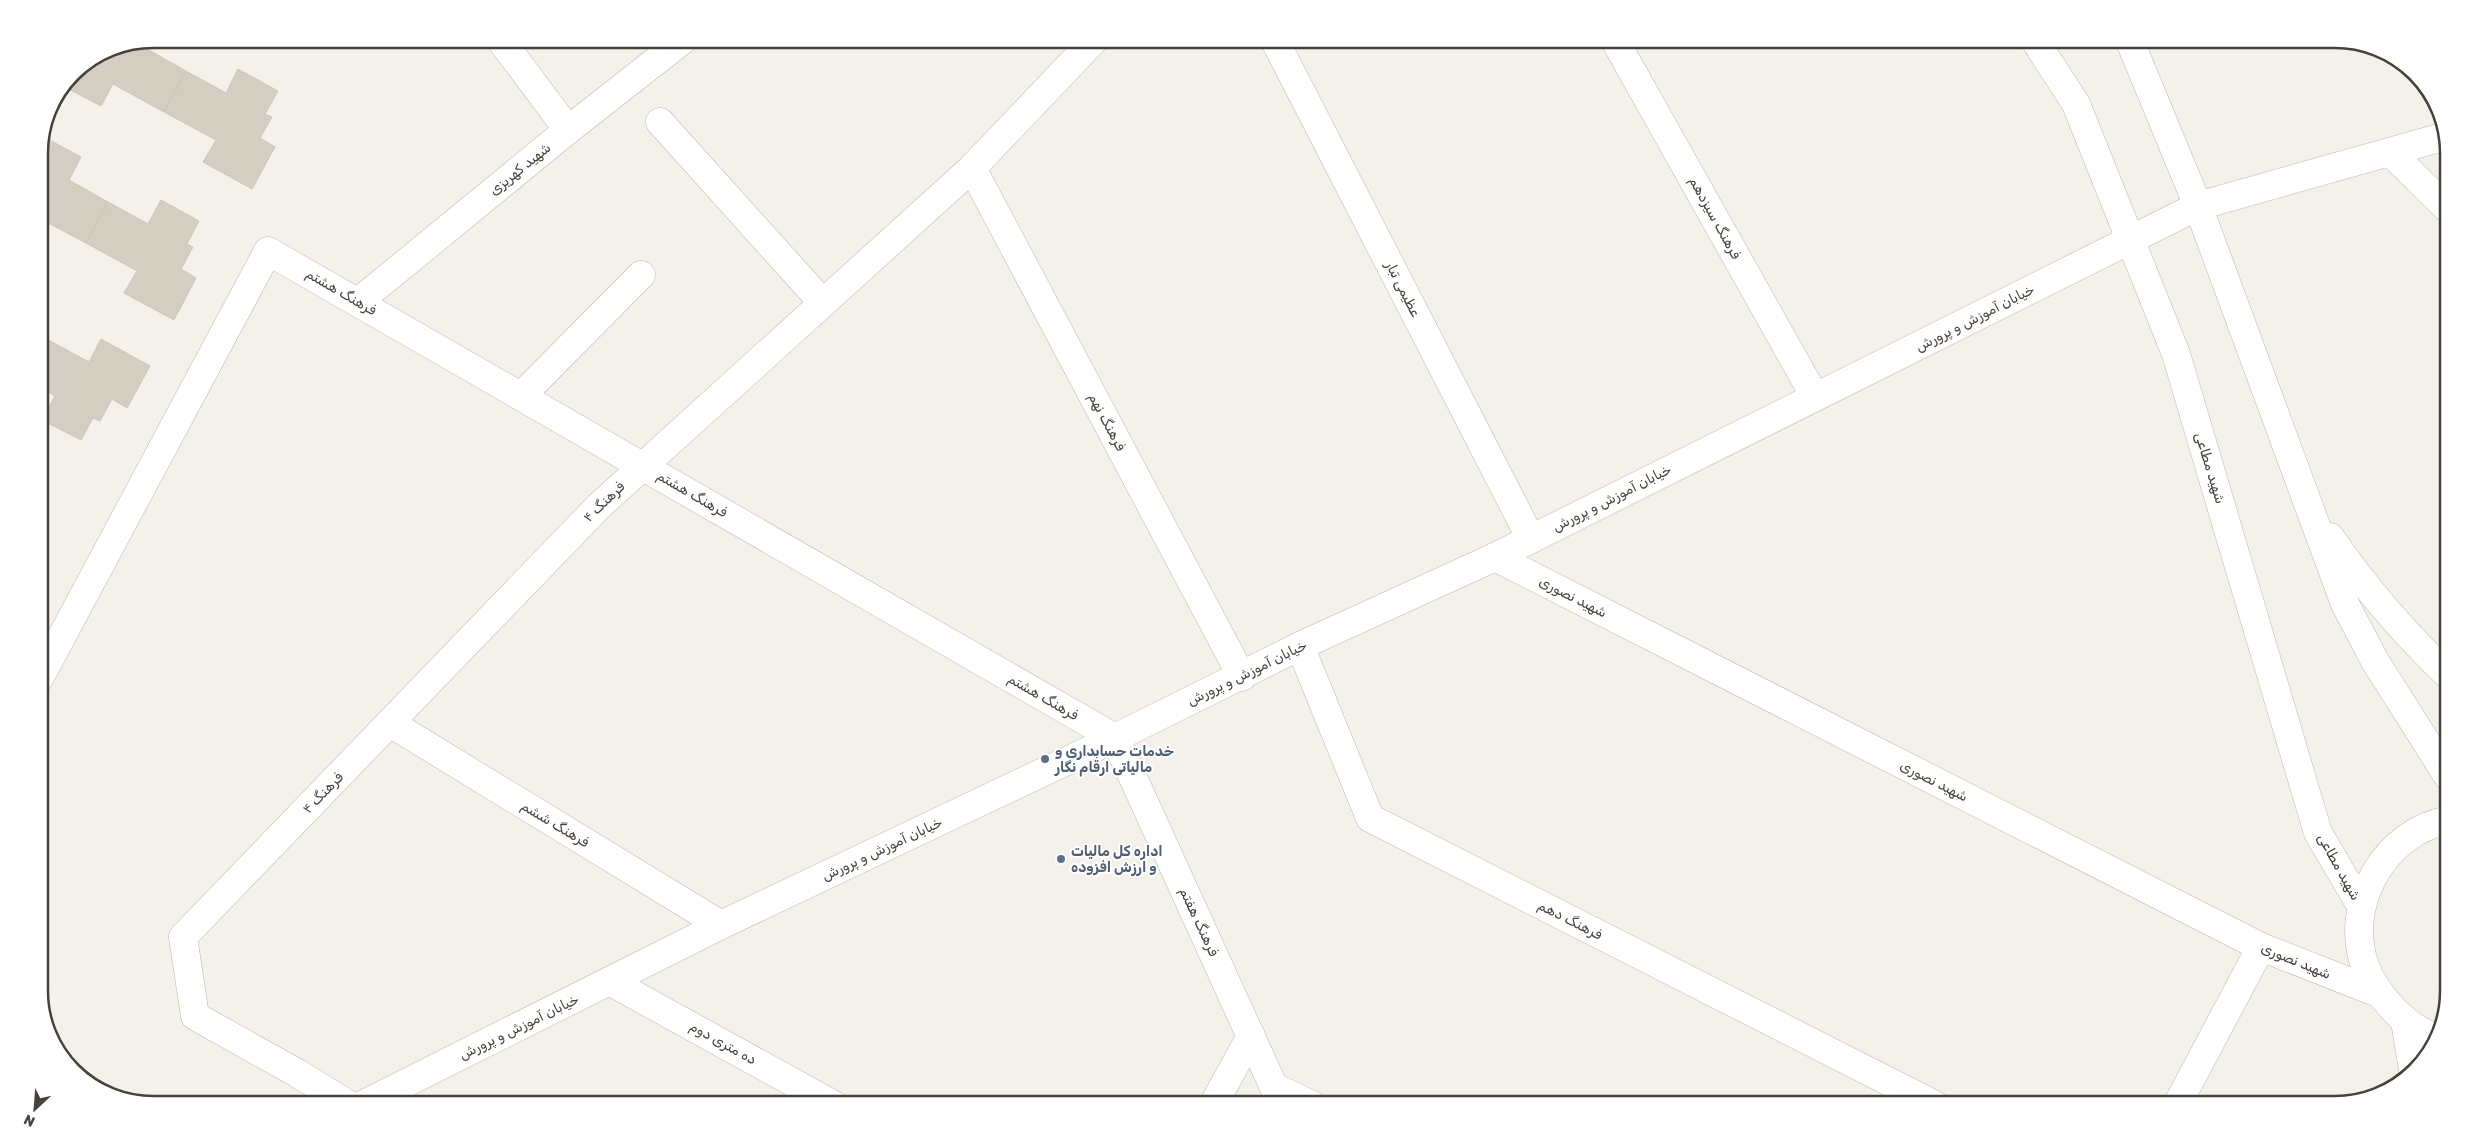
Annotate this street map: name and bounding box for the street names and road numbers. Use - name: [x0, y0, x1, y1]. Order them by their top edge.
- street label: شهید کهریزی: [486, 139, 554, 199]
- street label: فرهنگ سیزدهم: [1685, 174, 1745, 263]
- street label: عظیمی تبار: [1381, 257, 1424, 320]
- street label: فرهنگ هشتم: [303, 265, 380, 319]
- street label: خیابان آموزش و پرورش: [1913, 281, 2038, 356]
- street label: فرهنگ نهم: [1085, 390, 1130, 454]
- street label: شهید مطاعی: [2191, 430, 2229, 506]
- street label: خیابان آموزش و پرورش: [1550, 461, 1675, 536]
- street label: فرهنگ هشتم: [654, 467, 731, 521]
- street label: فرهنگ ۴: [580, 478, 629, 526]
- street label: شهید نصوری: [1536, 573, 1610, 621]
- street label: خیابان آموزش و پرورش: [1184, 637, 1310, 710]
- street label: فرهنگ هشتم: [1005, 670, 1082, 724]
- street label: شهید نصوری: [1897, 757, 1971, 805]
- street label: فرهنگ ۴: [299, 768, 347, 817]
- street label: فرهنگ ششم: [518, 797, 592, 851]
- street label: خیابان آموزش و پرورش: [819, 813, 946, 885]
- street label: شهید مطاعی: [2314, 831, 2364, 903]
- street label: فرهنگ هفتم: [1176, 885, 1223, 960]
- street label: فرهنگ دهم: [1535, 897, 1605, 944]
- street label: شهید نصوری: [2259, 939, 2333, 983]
- street label: خیابان آموزش و پرورش: [456, 991, 582, 1064]
- street label: ده متری دوم: [686, 1018, 759, 1069]

